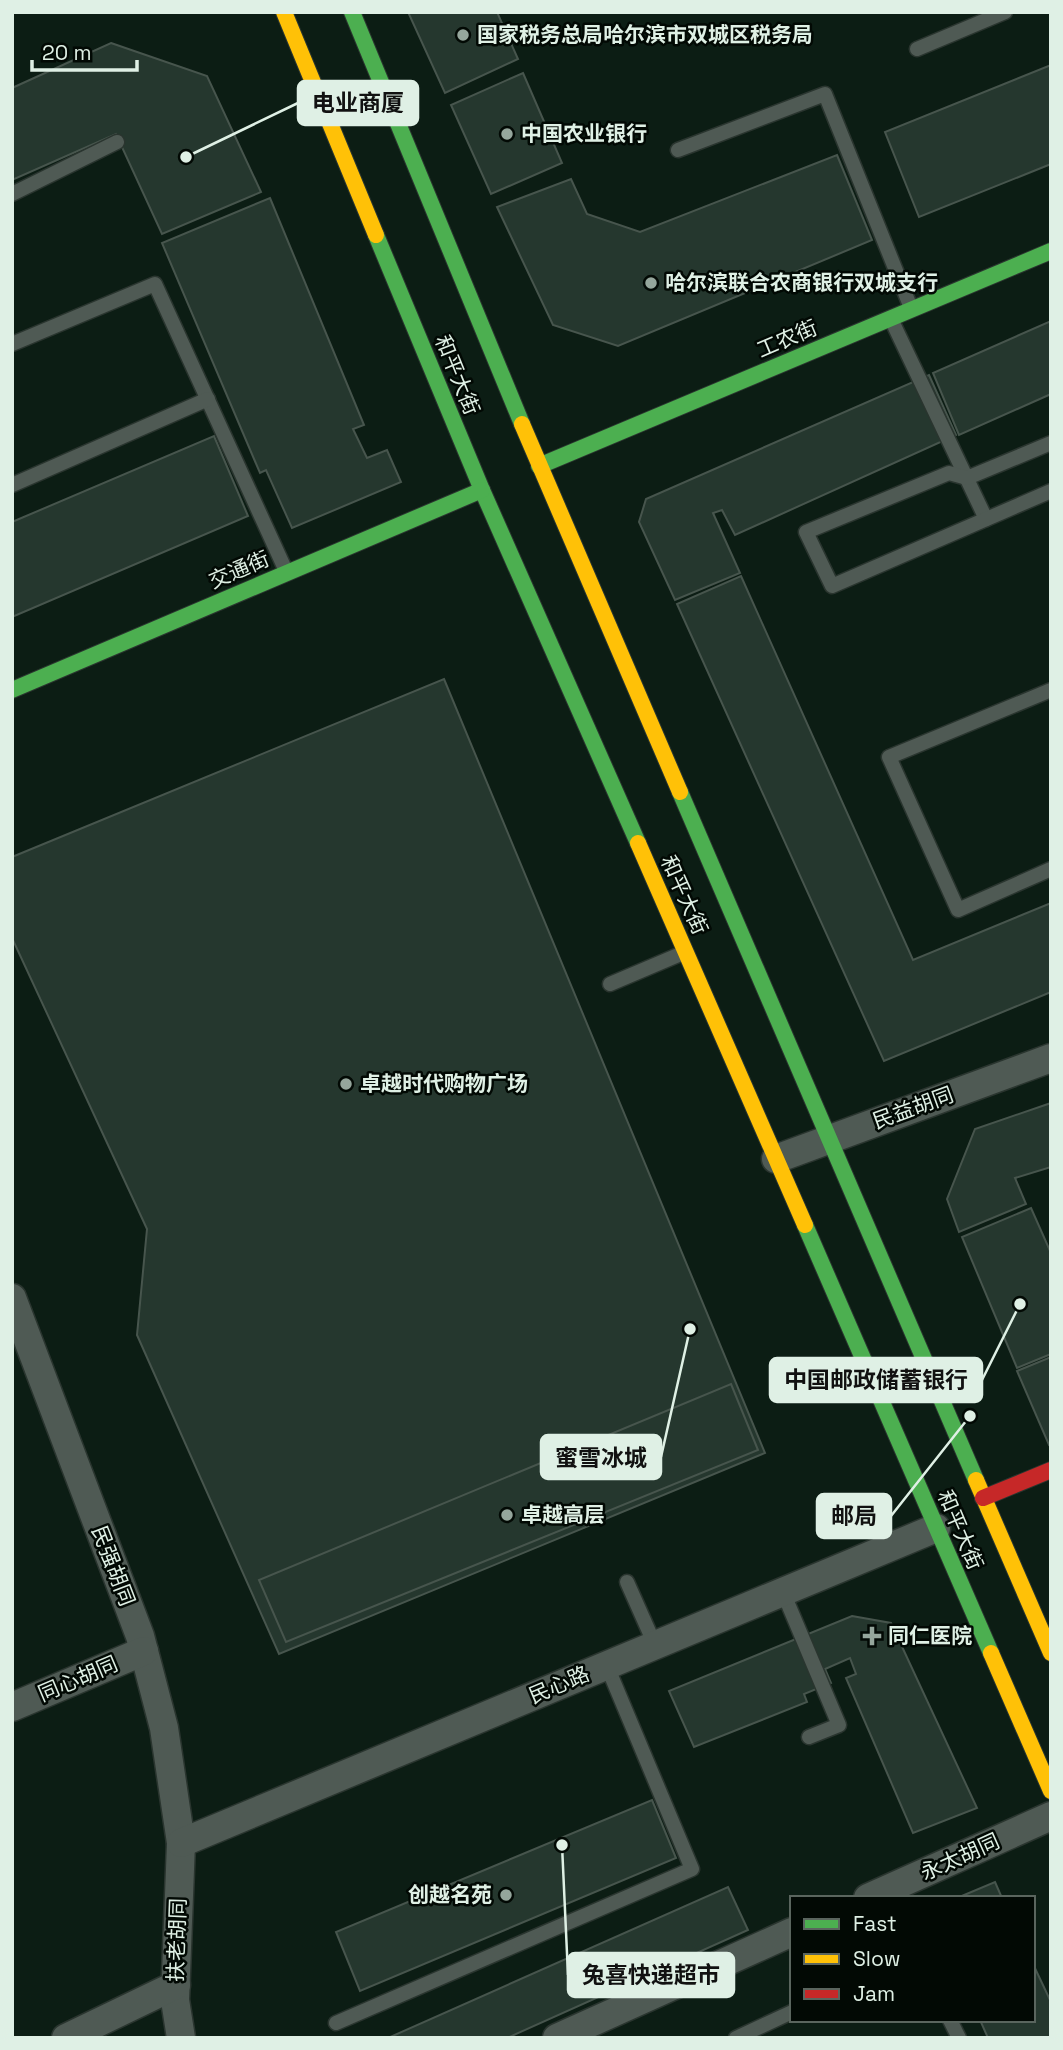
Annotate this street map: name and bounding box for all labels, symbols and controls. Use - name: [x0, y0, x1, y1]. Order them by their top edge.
- place label: 国家税务总局哈尔滨市双城区税务局: [477, 21, 813, 48]
- marker: 国家税务总局哈尔滨市双城区税务局: [455, 27, 471, 43]
- scale bar: [32, 28, 136, 72]
- text: 20 m: [42, 39, 92, 66]
- callout: 电业商厦: [298, 81, 418, 125]
- text: 电业商厦: [312, 88, 404, 118]
- place label: 中国农业银行: [521, 120, 647, 147]
- marker: 中国农业银行: [499, 126, 515, 142]
- place label: 哈尔滨联合农商银行双城支行: [665, 269, 938, 296]
- marker: 哈尔滨联合农商银行双城支行: [643, 275, 659, 291]
- street label: 工农街: [753, 314, 821, 363]
- street label: 和平大街: [429, 331, 486, 419]
- street label: 交通街: [205, 545, 273, 594]
- street label: 和平大街: [655, 851, 714, 939]
- place label: 卓越时代购物广场: [360, 1070, 528, 1097]
- marker: 卓越时代购物广场: [338, 1076, 354, 1092]
- street label: 民益胡同: [869, 1080, 957, 1135]
- callout: 中国邮政储蓄银行: [770, 1358, 982, 1402]
- text: 中国邮政储蓄银行: [784, 1365, 968, 1395]
- callout: 蜜雪冰城: [541, 1435, 661, 1479]
- text: 蜜雪冰城: [555, 1443, 647, 1473]
- street label: 和平大街: [932, 1486, 989, 1574]
- callout: 邮局: [817, 1494, 891, 1538]
- place label: 卓越高层: [521, 1501, 605, 1528]
- text: 邮局: [831, 1501, 877, 1531]
- marker: 卓越高层: [499, 1507, 515, 1523]
- street label: 民强胡同: [86, 1522, 141, 1610]
- place label: 同仁医院: [888, 1622, 972, 1649]
- marker: 同仁医院: [862, 1626, 882, 1646]
- street label: 同心胡同: [34, 1650, 122, 1707]
- street label: 民心路: [525, 1660, 593, 1709]
- street label: 永太胡同: [916, 1827, 1004, 1886]
- place label: 创越名苑: [408, 1881, 492, 1908]
- marker: 创越名苑: [498, 1887, 514, 1903]
- legend: [790, 1896, 1035, 2022]
- street label: 扶老胡同: [162, 1898, 191, 1982]
- text: Fast: [853, 1910, 897, 1937]
- text: Slow: [853, 1945, 901, 1972]
- callout: 兔喜快递超市: [568, 1953, 734, 1997]
- text: 兔喜快递超市: [582, 1960, 720, 1990]
- text: Jam: [853, 1980, 895, 2007]

